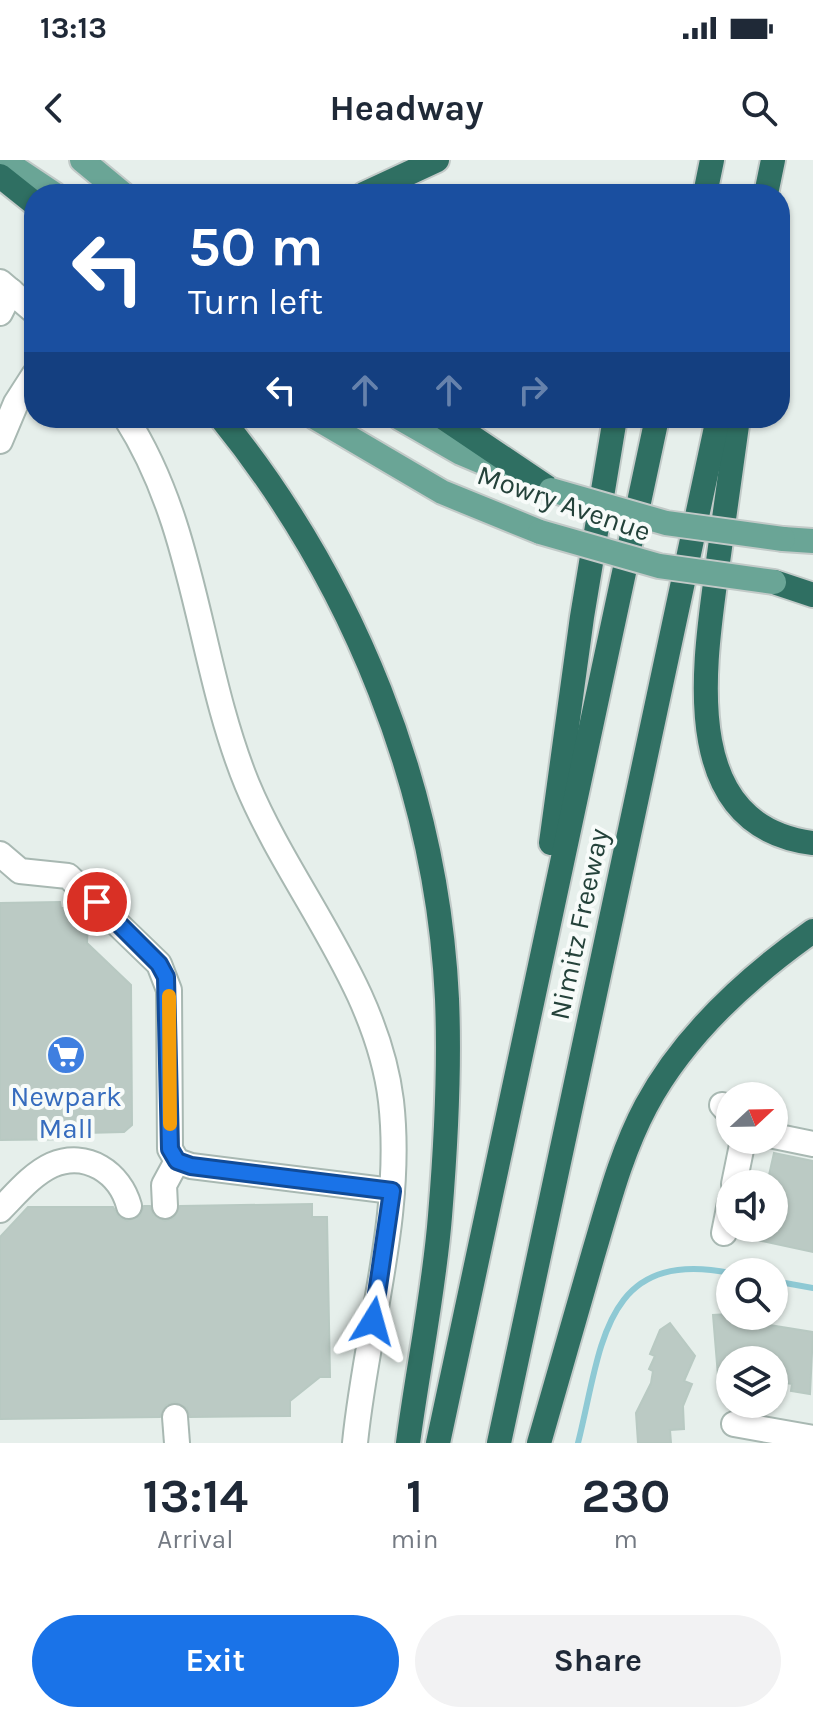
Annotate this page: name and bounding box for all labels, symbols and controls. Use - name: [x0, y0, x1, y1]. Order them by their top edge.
- text: 13:13: [40, 10, 107, 46]
- icon: back: [32, 86, 76, 130]
- icon: search: [737, 86, 781, 130]
- text: Headway: [329, 87, 484, 129]
- text: 50 m: [188, 214, 323, 279]
- icon: left: [56, 216, 160, 320]
- text: Turn left: [188, 281, 323, 323]
- icon: left: [259, 368, 303, 412]
- icon: ahead: [343, 368, 387, 412]
- icon: ahead: [427, 368, 471, 412]
- icon: right: [511, 368, 555, 412]
- street label: Mowry Avenue: [473, 458, 655, 548]
- street label: Nimitz Freeway: [543, 825, 615, 1023]
- pin: [63, 868, 131, 936]
- icon: arrive: [75, 880, 119, 924]
- supermarket icon: Newpark Mall: [45, 1034, 87, 1076]
- place label: Newpark Mall: [10, 1080, 122, 1145]
- north arrow: [716, 1082, 788, 1154]
- map controls: [716, 1082, 788, 1418]
- button: sound: [716, 1170, 788, 1242]
- button: search: [716, 1258, 788, 1330]
- position arrow: [331, 1279, 415, 1363]
- button: layers: [716, 1346, 788, 1418]
- text: 13:14: [143, 1468, 248, 1524]
- text: 1: [406, 1468, 423, 1524]
- text: 230: [581, 1468, 670, 1524]
- text: Arrival: [157, 1524, 233, 1555]
- text: min: [391, 1524, 439, 1555]
- text: m: [614, 1524, 638, 1555]
- button: Exit: [32, 1615, 399, 1707]
- button: Share: [415, 1615, 781, 1707]

